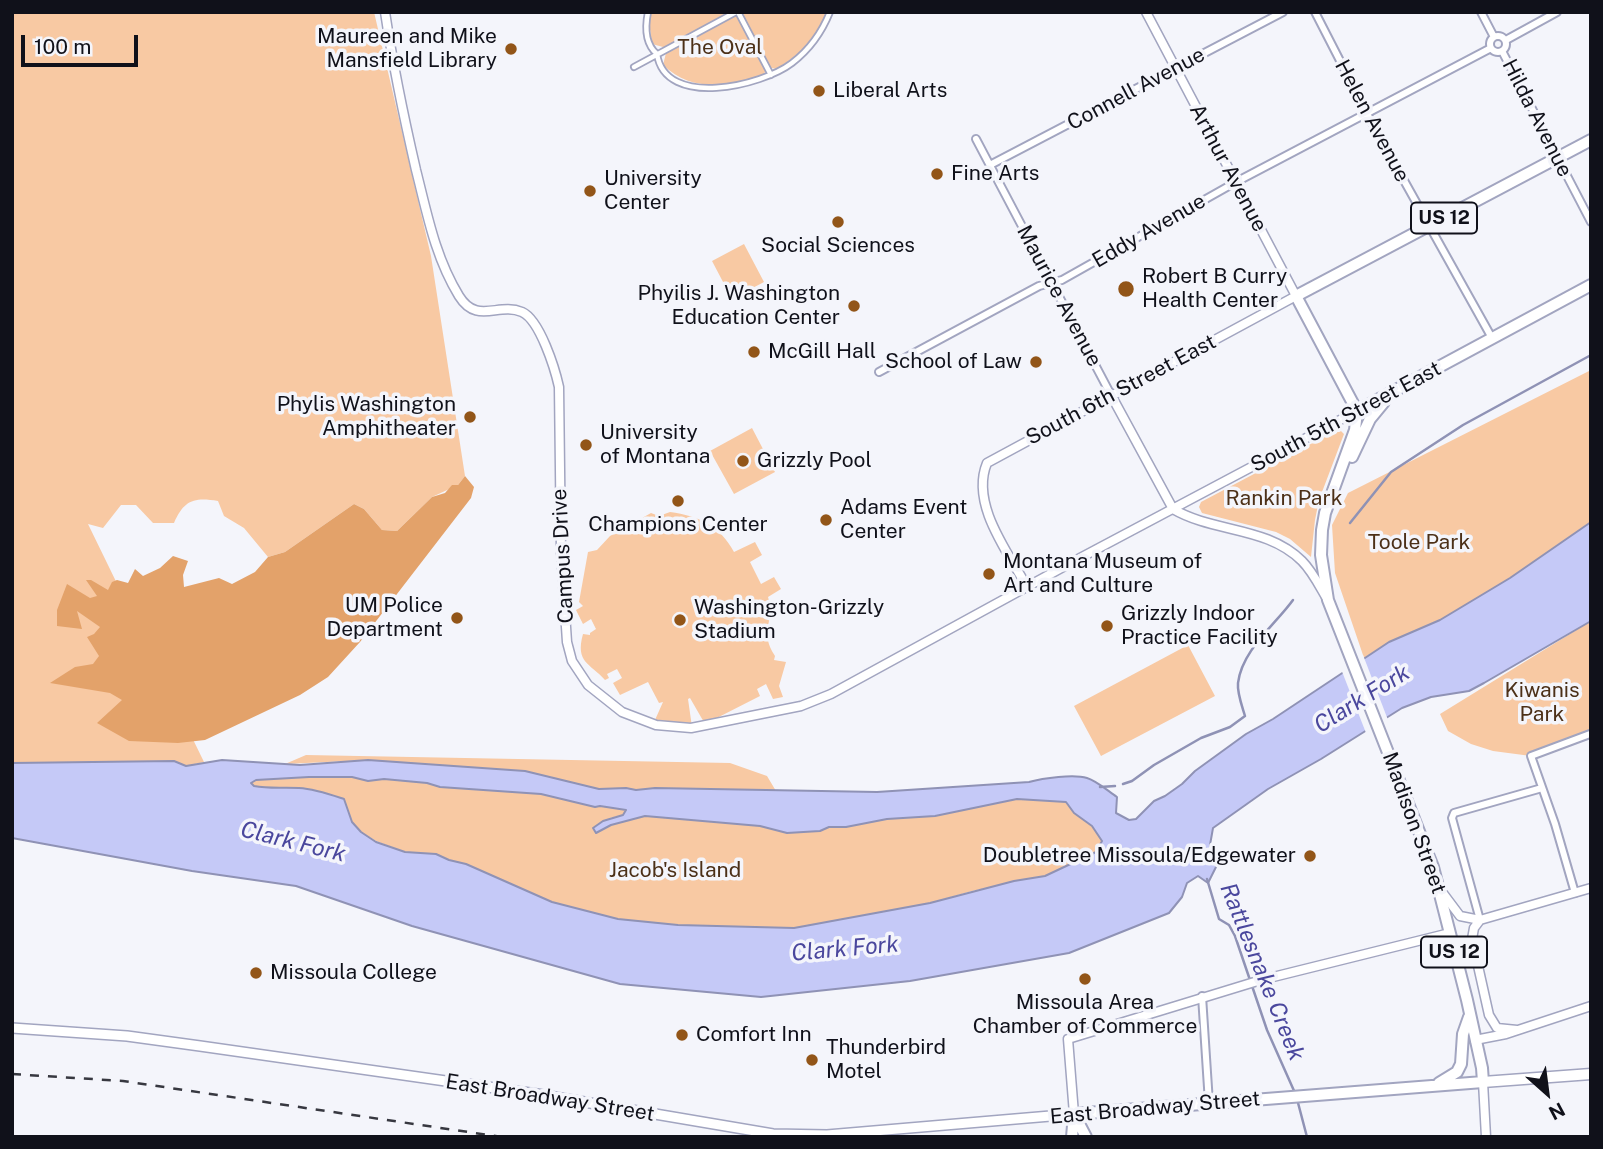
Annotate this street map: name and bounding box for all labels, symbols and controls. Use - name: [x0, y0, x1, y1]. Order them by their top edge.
- scale bar: [24, 21, 142, 65]
- place label: Maureen and Mike Mansfield Library: [317, 24, 497, 74]
- text: 100 m: [34, 34, 91, 59]
- park label: The Oval: [677, 35, 763, 61]
- marker: Maureen and Mike Mansfield Library: [503, 41, 519, 57]
- street label: Connell Avenue: [1063, 42, 1209, 136]
- street label: Hilda Avenue: [1497, 55, 1577, 181]
- street label: Helen Avenue: [1329, 56, 1415, 186]
- place label: Liberal Arts: [833, 78, 947, 104]
- marker: Liberal Arts: [811, 83, 827, 99]
- street label: Arthur Avenue: [1184, 100, 1272, 236]
- place label: Fine Arts: [951, 161, 1039, 187]
- place label: University Center: [604, 166, 702, 216]
- marker: Fine Arts: [929, 166, 945, 182]
- marker: University Center: [582, 183, 598, 199]
- street label: Eddy Avenue: [1088, 188, 1210, 274]
- road number: US 12: [1411, 202, 1477, 233]
- marker: Social Sciences: [830, 214, 846, 230]
- street label: Maurice Avenue: [1011, 221, 1107, 371]
- place label: Social Sciences: [761, 233, 915, 259]
- place label: Robert B Curry Health Center: [1142, 264, 1287, 314]
- marker: Robert B Curry Health Center: [1116, 279, 1136, 299]
- place label: Phyilis J. Washington Education Center: [638, 281, 840, 331]
- marker: Phyilis J. Washington Education Center: [846, 298, 862, 314]
- street label: South 6th Street East: [1022, 329, 1220, 451]
- place label: McGill Hall: [768, 339, 876, 365]
- marker: McGill Hall: [746, 344, 762, 360]
- place label: School of Law: [885, 349, 1022, 375]
- marker: School of Law: [1028, 354, 1044, 370]
- street label: South 5th Street East: [1247, 356, 1445, 478]
- place label: Phylis Washington Amphitheater: [277, 392, 456, 442]
- marker: Phylis Washington Amphitheater: [462, 409, 478, 425]
- place label: University of Montana: [600, 420, 710, 470]
- marker: University of Montana: [578, 437, 594, 453]
- place label: Grizzly Pool: [757, 448, 872, 474]
- marker: Grizzly Pool: [735, 453, 751, 469]
- park label: Rankin Park: [1226, 486, 1342, 512]
- street label: Campus Drive: [547, 488, 579, 624]
- marker: Champions Center: [670, 493, 686, 509]
- place label: Adams Event Center: [840, 495, 967, 545]
- place label: Champions Center: [588, 512, 768, 538]
- marker: Adams Event Center: [818, 512, 834, 528]
- park label: Toole Park: [1368, 530, 1470, 556]
- place label: Montana Museum of Art and Culture: [1003, 549, 1202, 599]
- marker: Montana Museum of Art and Culture: [981, 566, 997, 582]
- place label: UM Police Department: [327, 593, 443, 643]
- place label: Washington-Grizzly Stadium: [694, 595, 884, 645]
- place label: Grizzly Indoor Practice Facility: [1121, 601, 1278, 651]
- marker: UM Police Department: [449, 610, 465, 626]
- marker: Washington-Grizzly Stadium: [672, 612, 688, 628]
- marker: Grizzly Indoor Practice Facility: [1099, 618, 1115, 634]
- water label: Clark Fork: [1309, 659, 1415, 739]
- park label: Kiwanis Park: [1504, 678, 1580, 728]
- street label: Madison Street: [1377, 749, 1451, 897]
- water label: Clark Fork: [238, 816, 348, 868]
- place label: Doubletree Missoula/Edgewater: [983, 843, 1296, 869]
- marker: Doubletree Missoula/Edgewater: [1302, 848, 1318, 864]
- park label: Jacob's Island: [609, 858, 741, 884]
- water label: Rattlesnake Creek: [1214, 879, 1310, 1065]
- water label: Clark Fork: [790, 931, 900, 967]
- road number: US 12: [1421, 936, 1487, 968]
- place label: Missoula College: [270, 960, 437, 986]
- marker: Missoula College: [248, 965, 264, 981]
- marker: Missoula Area Chamber of Commerce: [1077, 971, 1093, 987]
- place label: Missoula Area Chamber of Commerce: [973, 990, 1197, 1040]
- place label: Comfort Inn: [696, 1022, 812, 1048]
- marker: Comfort Inn: [674, 1027, 690, 1043]
- place label: Thunderbird Motel: [826, 1035, 946, 1085]
- marker: Thunderbird Motel: [804, 1052, 820, 1068]
- north arrow: [1512, 1058, 1582, 1128]
- street label: East Broadway Street: [444, 1069, 656, 1127]
- street label: East Broadway Street: [1049, 1086, 1261, 1130]
- text: N: [1545, 1098, 1569, 1125]

